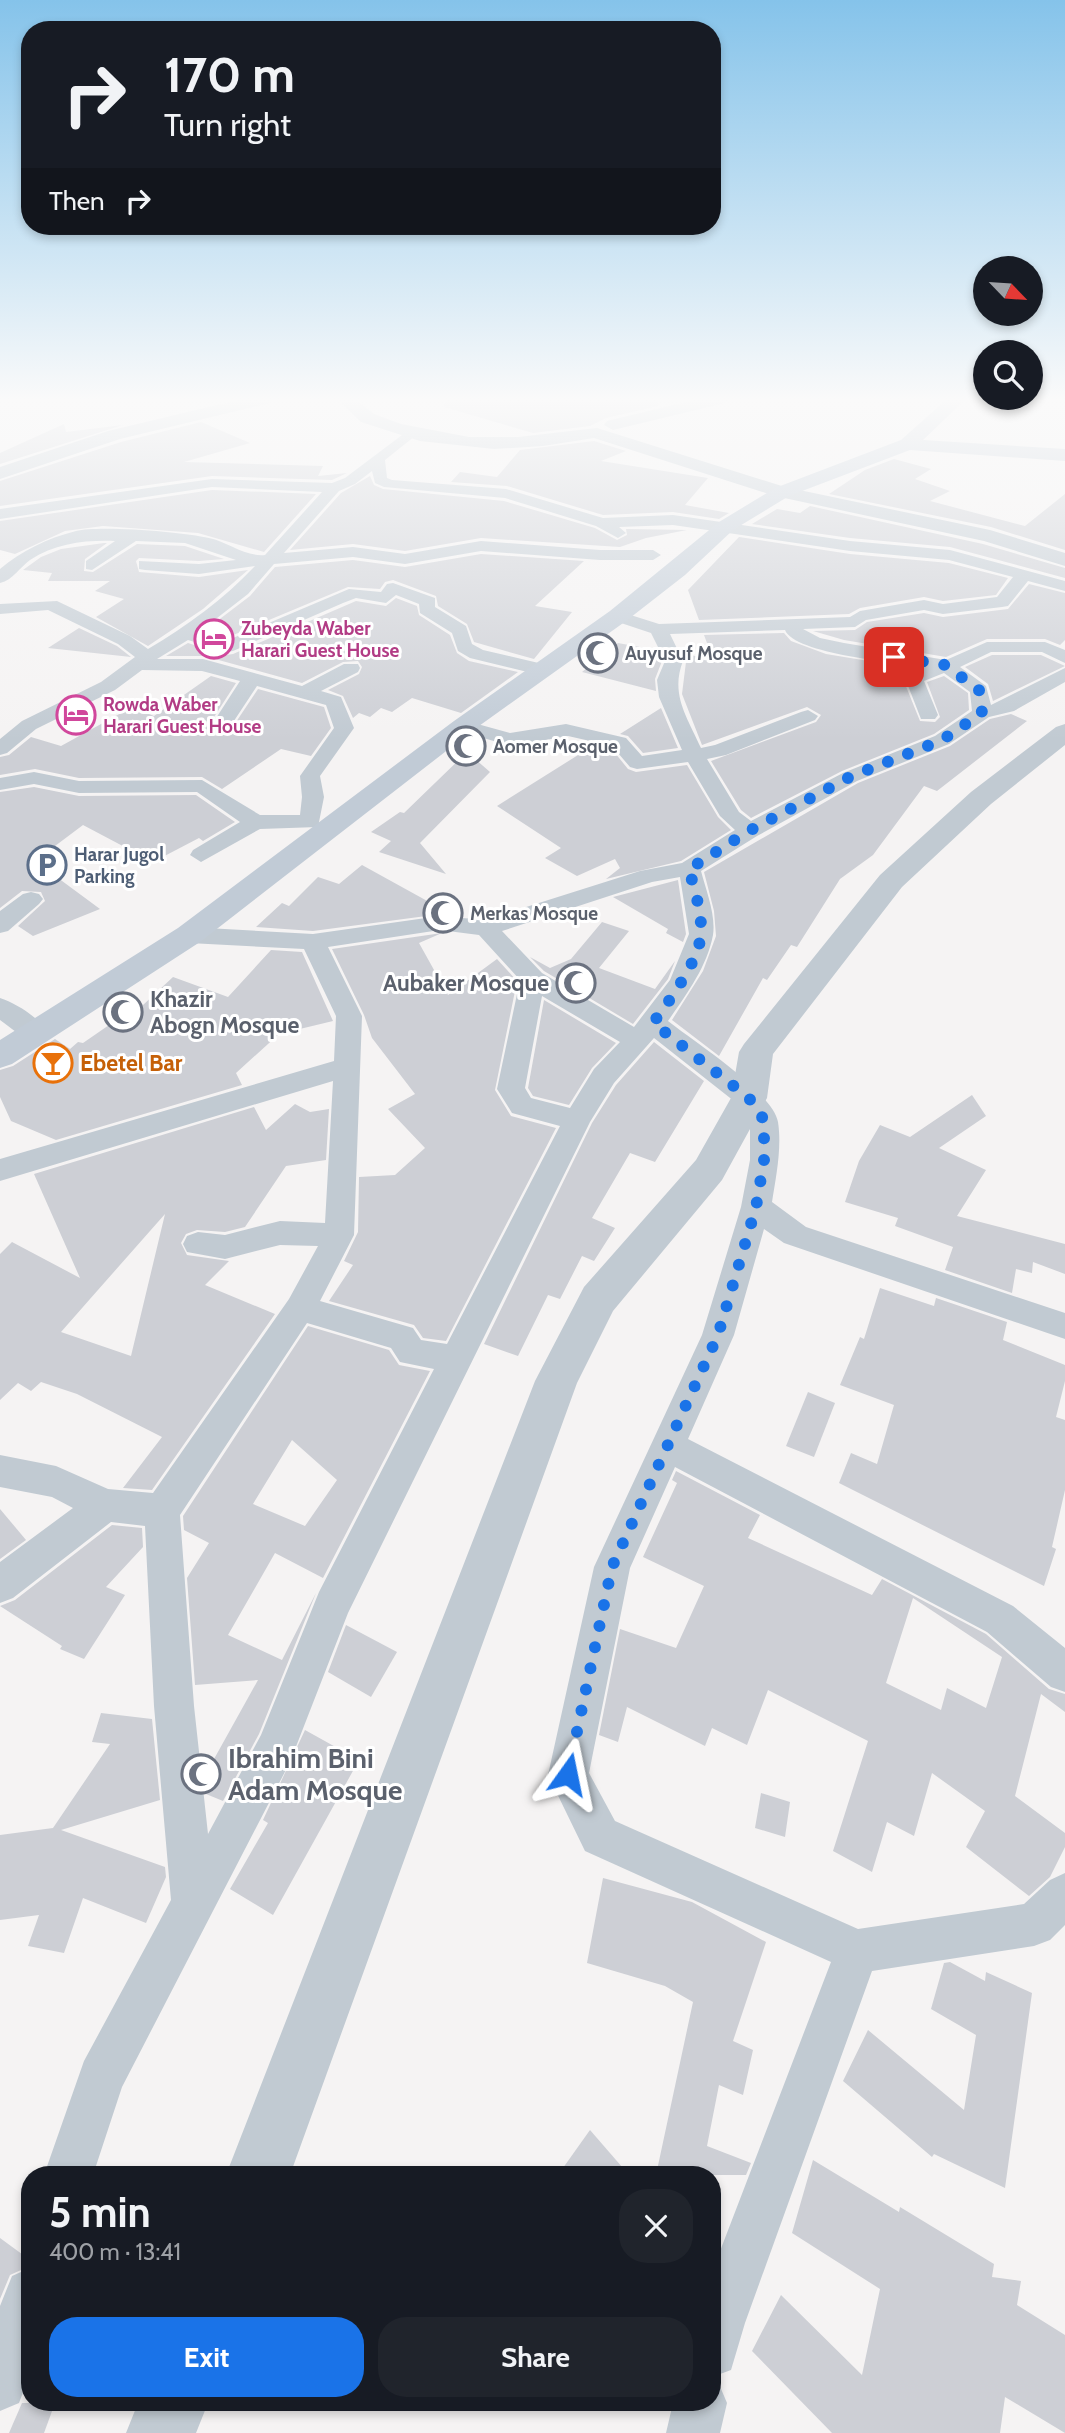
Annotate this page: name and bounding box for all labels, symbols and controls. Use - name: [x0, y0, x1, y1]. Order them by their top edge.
- text: 170 m: [164, 45, 295, 104]
- icon: right: [49, 49, 140, 140]
- text: Turn right: [164, 105, 291, 144]
- icon: right: [119, 182, 157, 220]
- text: Then: [49, 185, 105, 217]
- north arrow: [973, 256, 1043, 326]
- map controls: [973, 256, 1043, 410]
- button: search: [973, 340, 1043, 410]
- place label: Zubeyda Waber Harari Guest House: [241, 617, 399, 662]
- hotel icon: Zubeyda Waber Harari Guest House: [193, 618, 235, 660]
- pin: [864, 627, 924, 687]
- mosque icon: Auyusuf Mosque: [577, 632, 619, 674]
- icon: arrive: [875, 638, 913, 676]
- place label: Auyusuf Mosque: [625, 642, 763, 665]
- place label: Rowda Waber Harari Guest House: [103, 693, 261, 738]
- hotel icon: Rowda Waber Harari Guest House: [55, 694, 97, 736]
- mosque icon: Aomer Mosque: [445, 725, 487, 767]
- place label: Aomer Mosque: [493, 735, 618, 758]
- place label: Harar Jugol Parking: [74, 843, 164, 888]
- parking icon: Harar Jugol Parking: [26, 844, 68, 886]
- mosque icon: Merkas Mosque: [422, 892, 464, 934]
- place label: Merkas Mosque: [470, 902, 598, 925]
- mosque icon: Aubaker Mosque: [555, 962, 597, 1004]
- place label: Aubaker Mosque: [383, 969, 549, 997]
- place label: Khazir Abogn Mosque: [150, 985, 300, 1039]
- mosque icon: Khazir Abogn Mosque: [102, 991, 144, 1033]
- bar icon: Ebetel Bar: [32, 1042, 74, 1084]
- place label: Ebetel Bar: [80, 1049, 183, 1077]
- position arrow: [531, 1737, 605, 1811]
- place label: Ibrahim Bini Adam Mosque: [228, 1741, 402, 1807]
- mosque icon: Ibrahim Bini Adam Mosque: [180, 1753, 222, 1795]
- text: 5 min: [49, 2186, 151, 2238]
- button: close: [619, 2189, 693, 2263]
- text: 400 m · 13:41: [49, 2238, 181, 2266]
- button: Exit: [49, 2317, 364, 2397]
- button: Share: [378, 2317, 693, 2397]

